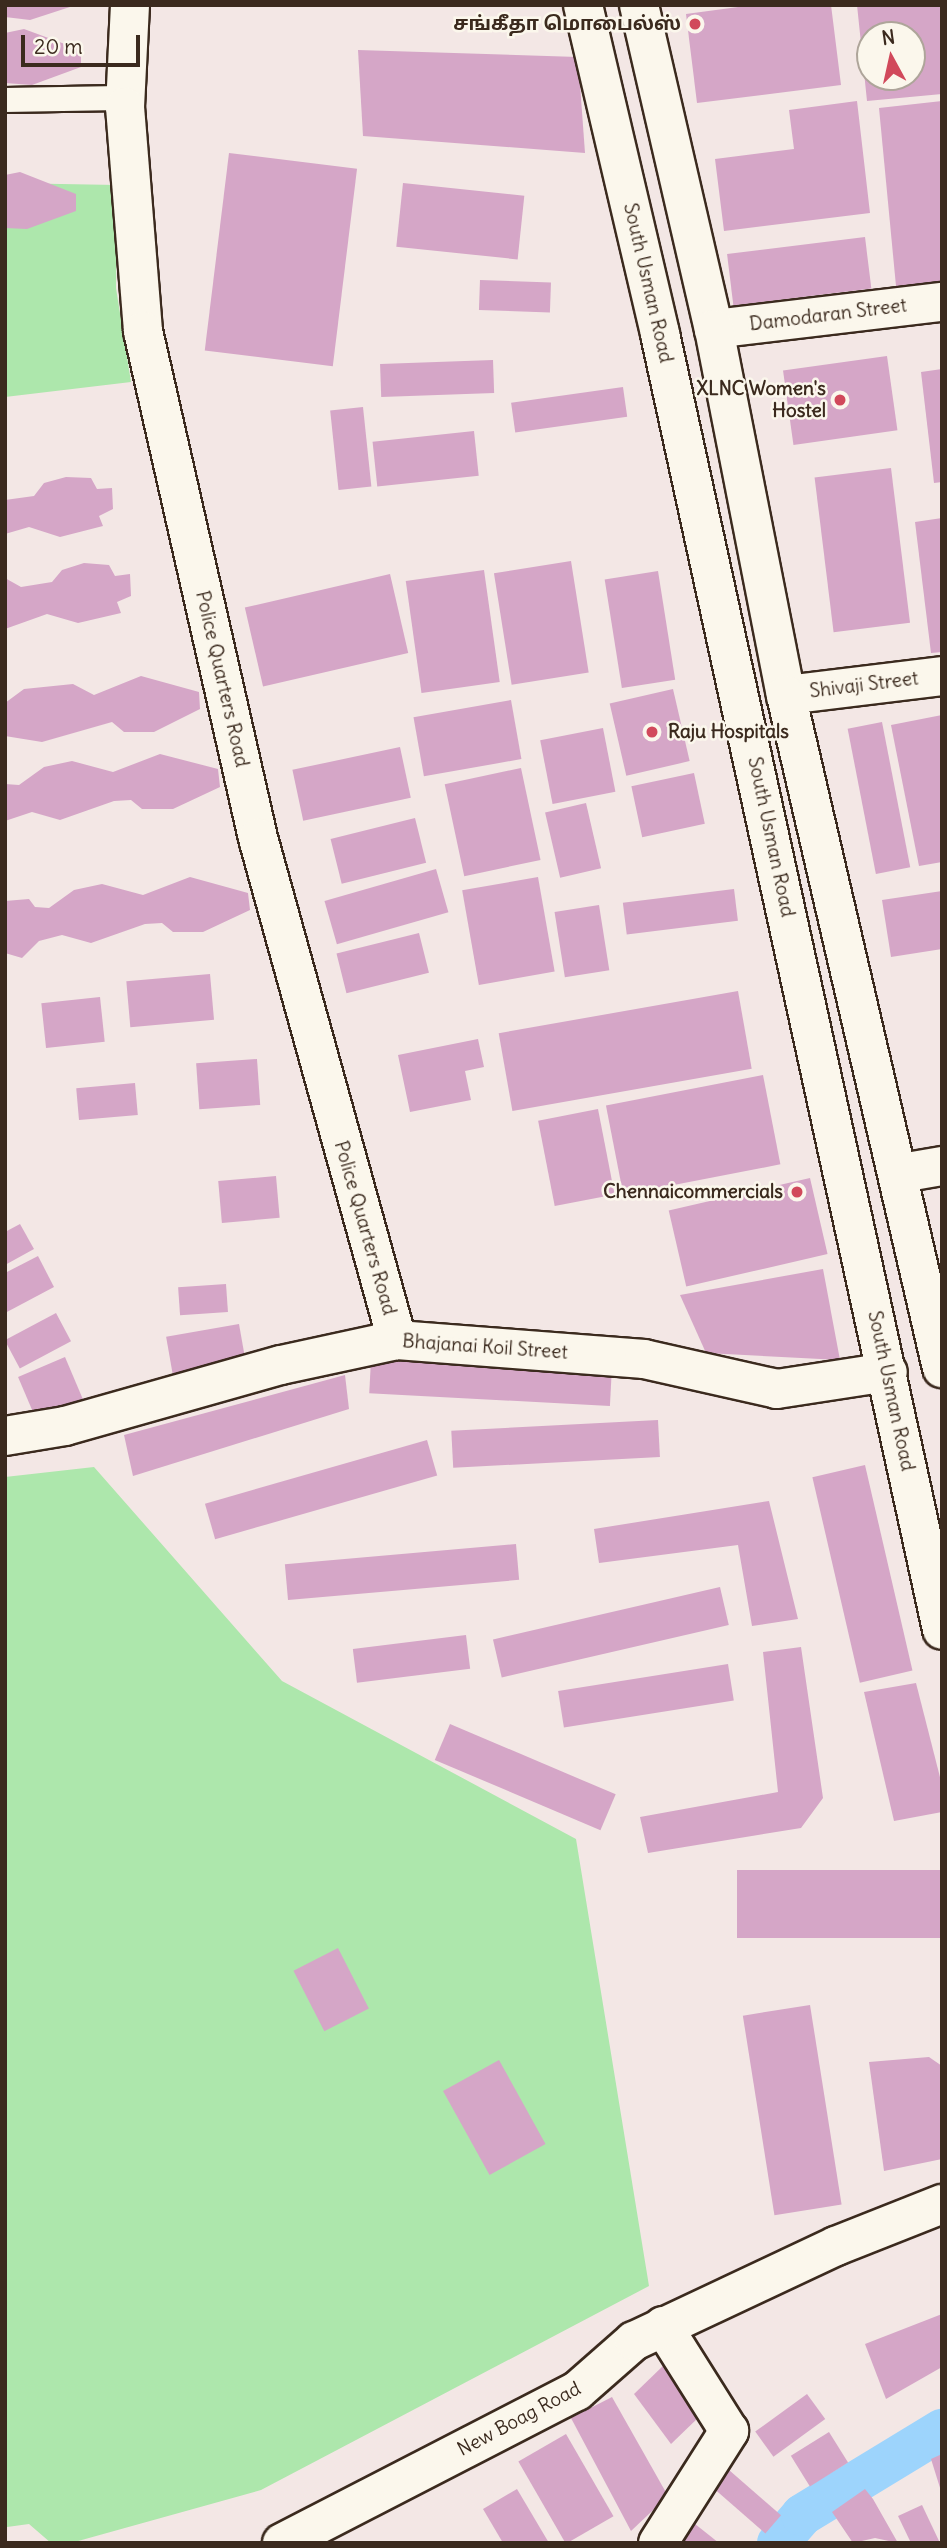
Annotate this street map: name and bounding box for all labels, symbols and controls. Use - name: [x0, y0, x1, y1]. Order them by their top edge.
- place label: சங்கீதா மொபைல்ஸ்: [453, 13, 681, 35]
- marker: சங்கீதா மொபைல்ஸ்: [687, 16, 703, 32]
- scale bar: [24, 21, 144, 65]
- north arrow: [856, 21, 926, 91]
- text: N: [880, 24, 897, 50]
- text: 20 m: [34, 33, 83, 60]
- street label: South Usman Road: [619, 201, 677, 365]
- street label: Damodaran Street: [748, 294, 908, 336]
- place label: XLNC Women's Hostel: [696, 378, 826, 422]
- marker: XLNC Women's Hostel: [832, 392, 848, 408]
- street label: Police Quarters Road: [191, 589, 253, 769]
- street label: Shivaji Street: [808, 667, 920, 703]
- place label: Raju Hospitals: [668, 721, 789, 743]
- marker: Raju Hospitals: [642, 722, 662, 742]
- street label: South Usman Road: [743, 755, 799, 919]
- street label: Police Quarters Road: [329, 1138, 401, 1318]
- place label: Chennaicommercials: [603, 1181, 783, 1203]
- marker: Chennaicommercials: [789, 1184, 805, 1200]
- street label: South Usman Road: [863, 1309, 919, 1473]
- street label: Bhajanai Koil Street: [401, 1330, 569, 1364]
- street label: New Boag Road: [453, 2377, 585, 2461]

